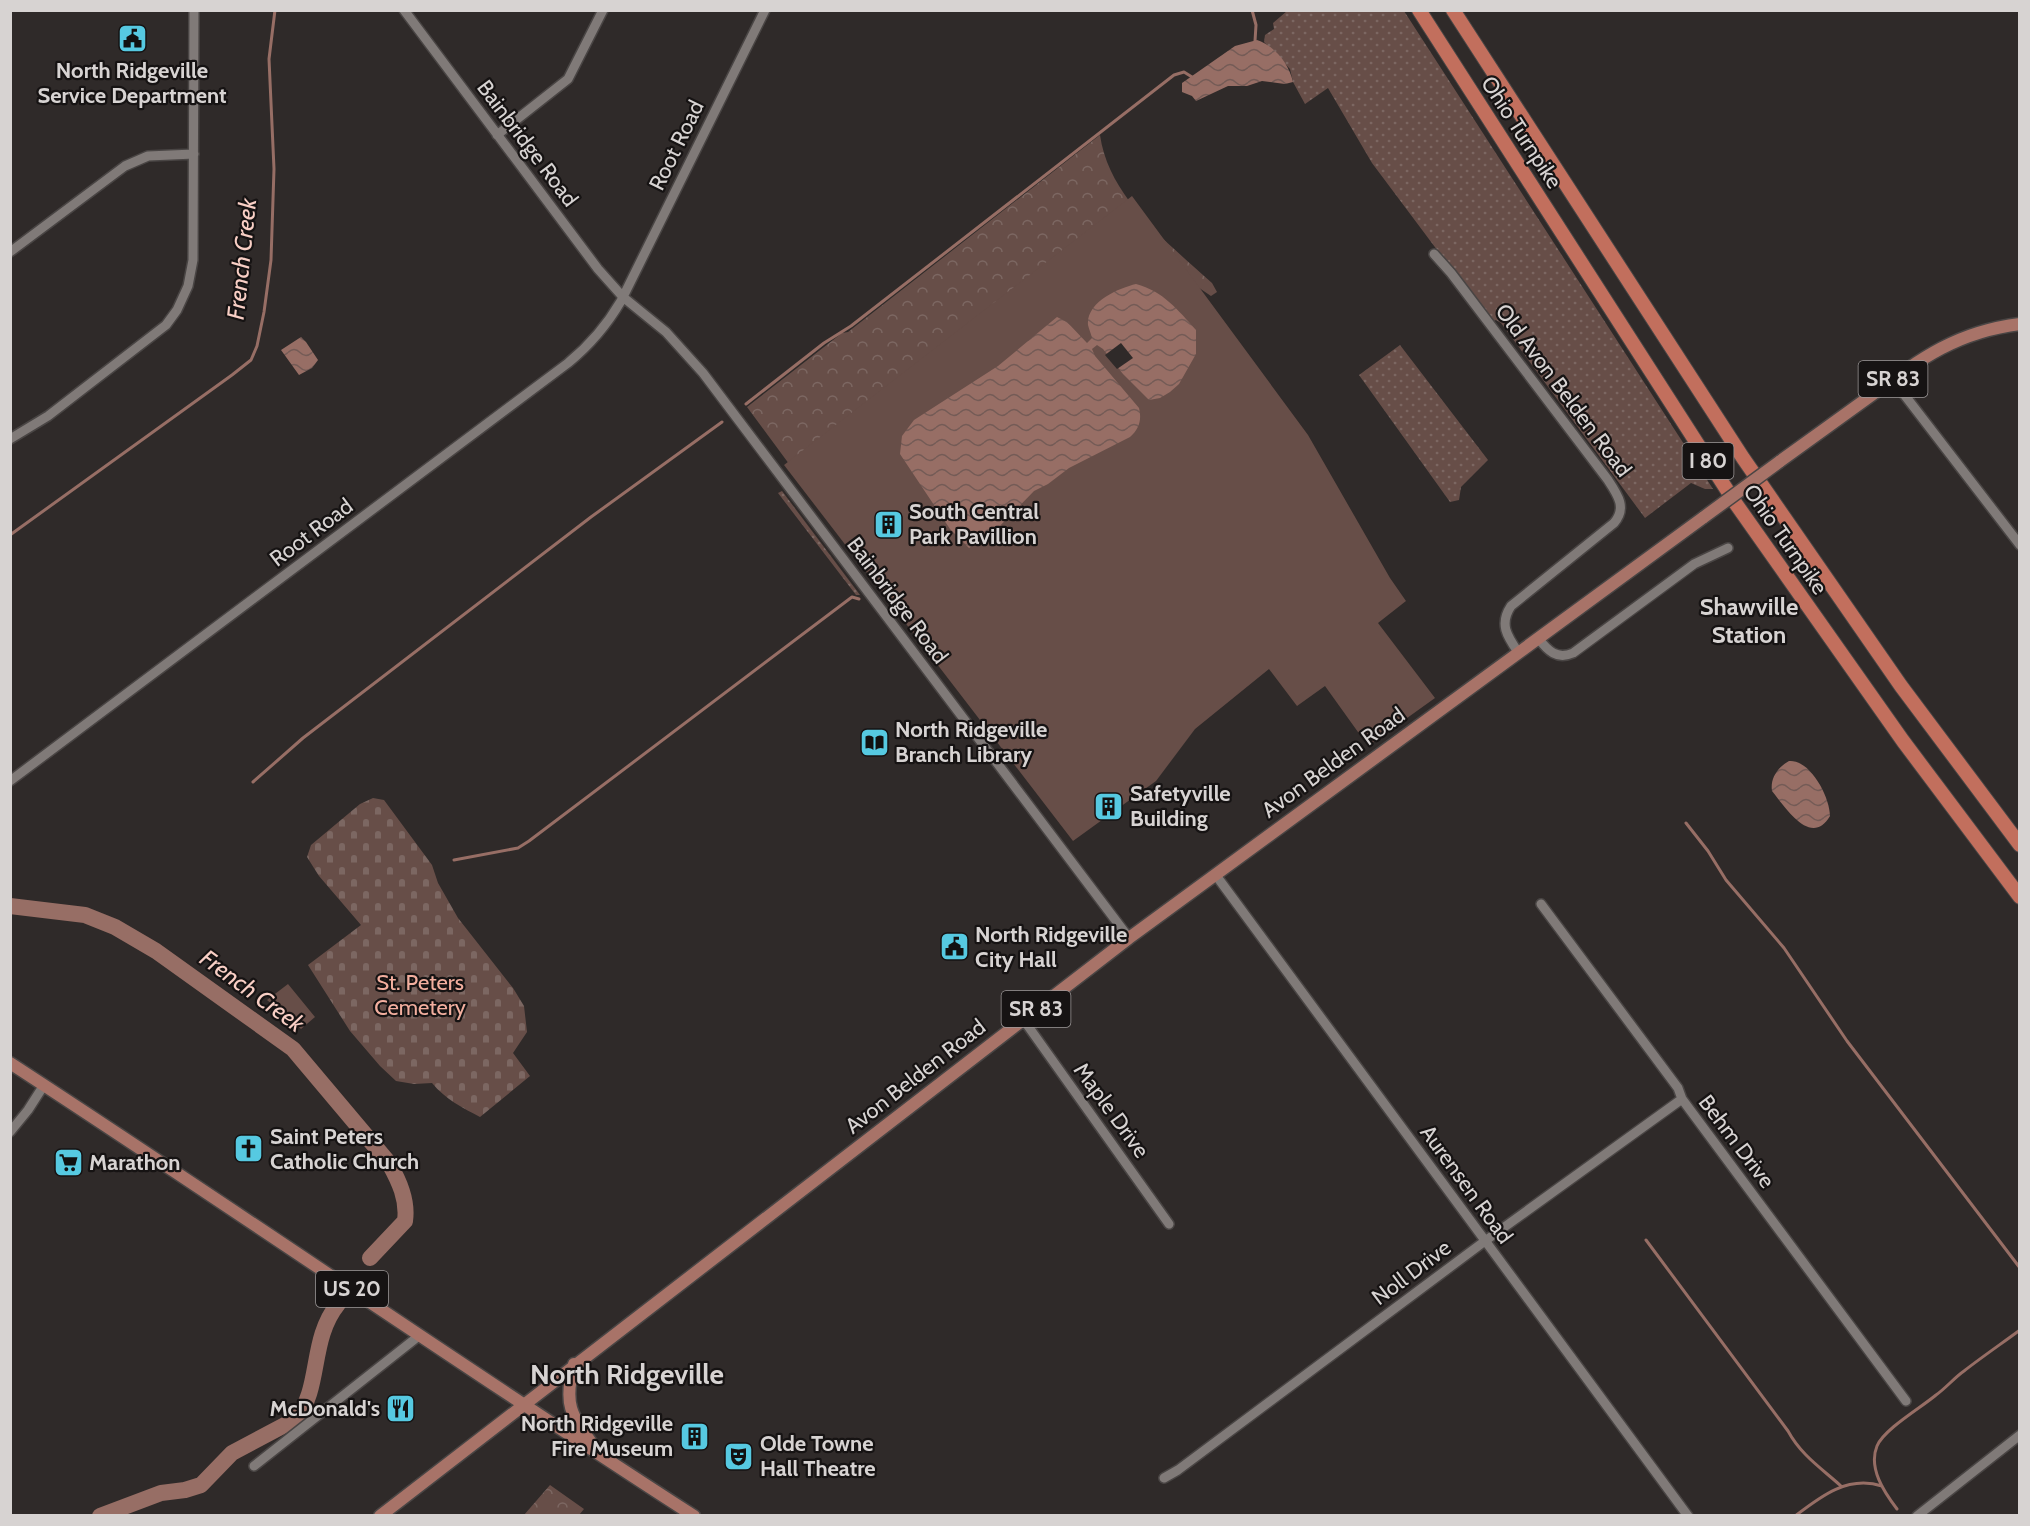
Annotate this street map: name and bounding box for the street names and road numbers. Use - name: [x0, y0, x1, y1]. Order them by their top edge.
- street label: Ohio Turnpike: [1475, 71, 1568, 194]
- street label: Bainbridge Road: [471, 75, 584, 212]
- street label: Root Road: [643, 96, 710, 195]
- street label: Old Avon Belden Road: [1490, 298, 1637, 482]
- road number: SR 83: [1858, 361, 1928, 397]
- road number: I 80: [1682, 443, 1734, 479]
- street label: Ohio Turnpike: [1738, 479, 1834, 600]
- street label: Root Road: [264, 492, 358, 572]
- street label: Bainbridge Road: [841, 532, 954, 669]
- street label: Avon Belden Road: [1256, 701, 1410, 823]
- road number: SR 83: [1002, 991, 1070, 1027]
- street label: Avon Belden Road: [840, 1013, 991, 1140]
- street label: Maple Drive: [1068, 1057, 1155, 1163]
- street label: Behm Drive: [1693, 1089, 1780, 1193]
- street label: Aurensen Road: [1414, 1120, 1519, 1249]
- street label: Noll Drive: [1366, 1234, 1456, 1311]
- road number: US 20: [316, 1271, 388, 1307]

